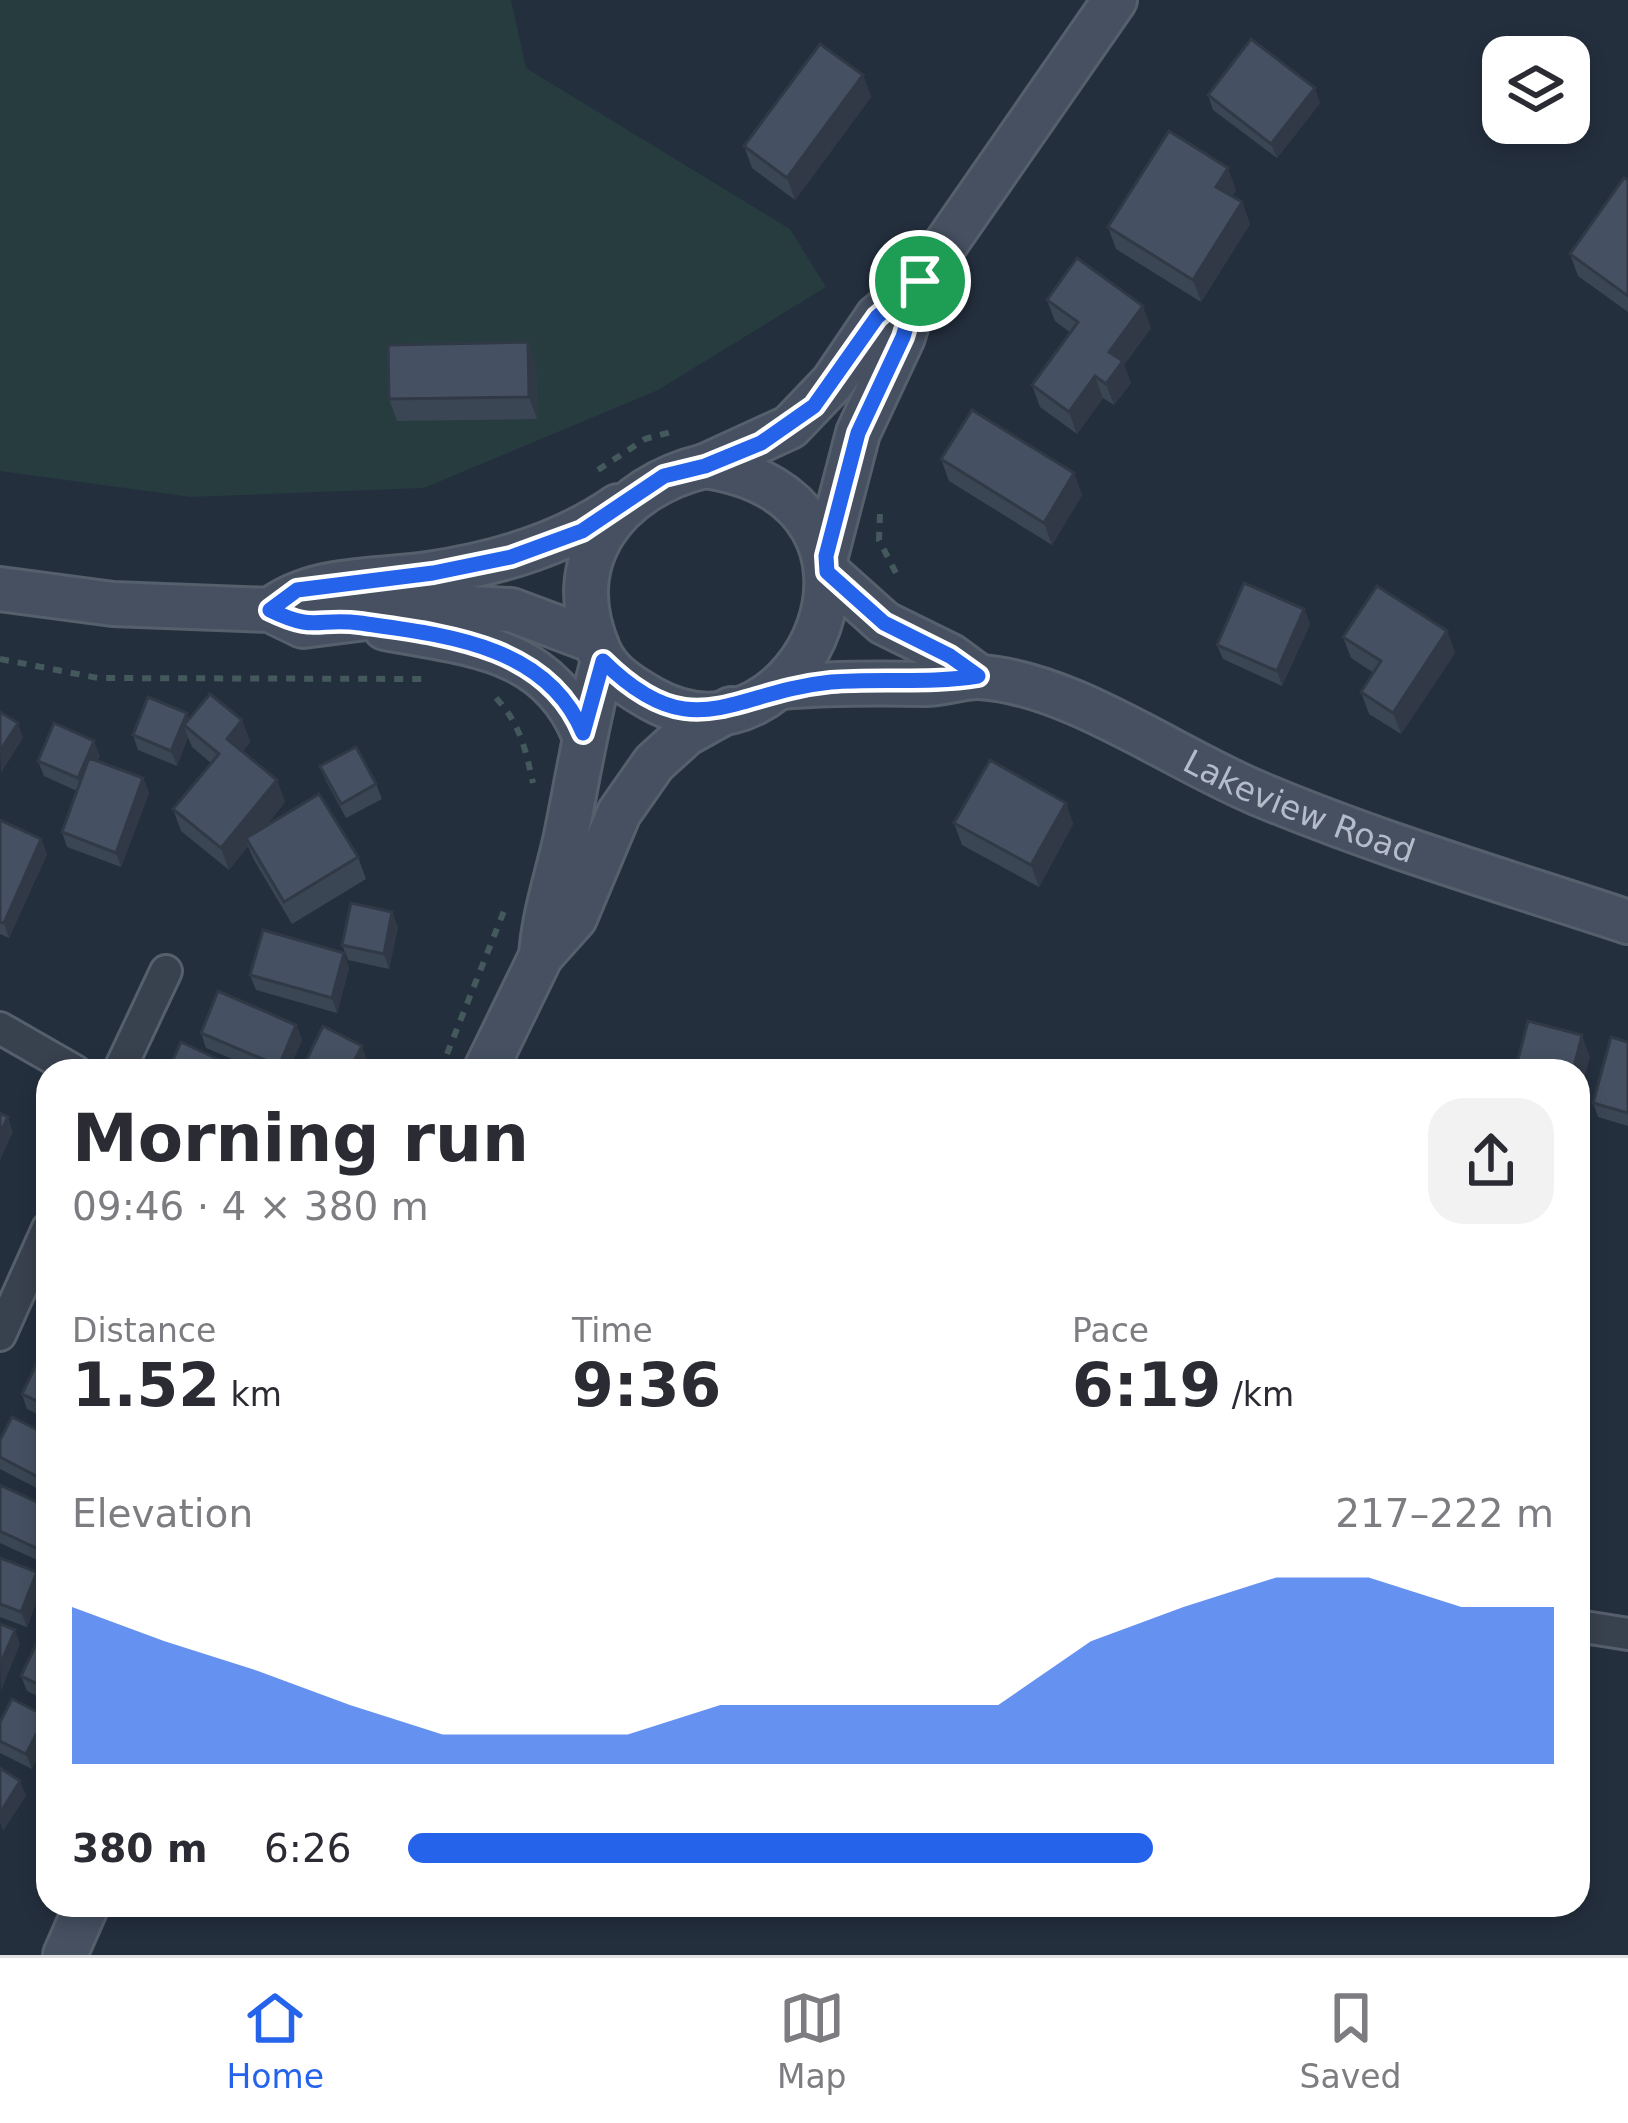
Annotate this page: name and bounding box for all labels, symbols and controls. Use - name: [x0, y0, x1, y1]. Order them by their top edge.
- map controls: [1482, 36, 1590, 144]
- button: layers: [1482, 36, 1590, 144]
- pin: [869, 230, 971, 332]
- icon: arrive: [887, 248, 953, 314]
- street label: Lakeview Road: [1177, 742, 1420, 871]
- button: share: [1428, 1098, 1554, 1224]
- text: Morning run: [72, 1100, 529, 1177]
- text: 09:46 · 4 × 380 m: [72, 1184, 429, 1229]
- text: Distance: [72, 1311, 216, 1350]
- text: Time: [572, 1311, 653, 1350]
- text: Pace: [1072, 1311, 1149, 1350]
- text: 1.52: [72, 1350, 220, 1420]
- text: 9:36: [572, 1350, 721, 1420]
- text: 6:19: [1072, 1350, 1221, 1420]
- text: km: [220, 1375, 282, 1414]
- text: /km: [1221, 1375, 1294, 1414]
- text: Elevation: [72, 1491, 253, 1536]
- text: 217–222 m: [1335, 1491, 1554, 1536]
- text: 380 m: [72, 1826, 208, 1871]
- text: 6:26: [264, 1826, 352, 1871]
- tab: Home: [226, 1985, 324, 2096]
- tab: Map: [777, 1985, 847, 2096]
- tab: Saved: [1300, 1985, 1401, 2096]

